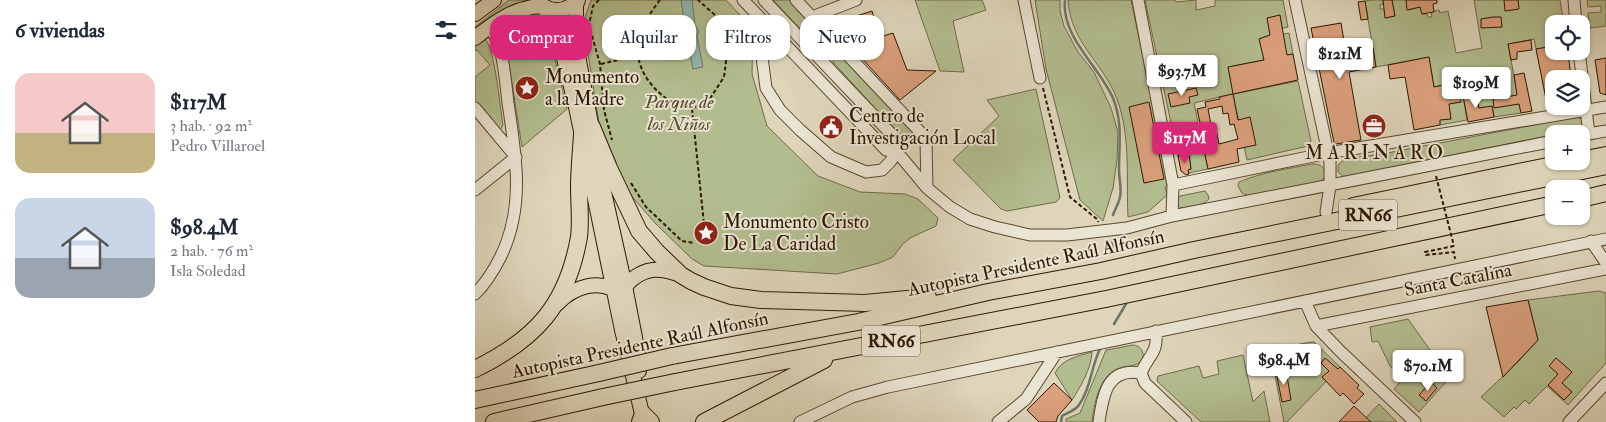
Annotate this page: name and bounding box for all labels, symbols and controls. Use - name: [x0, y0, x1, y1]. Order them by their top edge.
- chip: Comprar: [490, 15, 592, 60]
- chip: Alquilar: [602, 15, 696, 60]
- chip: Filtros: [706, 15, 790, 60]
- chip: Nuevo: [800, 15, 884, 60]
- map controls: [1545, 15, 1590, 225]
- button: locate: [1545, 15, 1590, 60]
- icon: filters: [432, 16, 460, 44]
- text: 6 viviendas: [15, 17, 105, 44]
- pin: $121M: [1305, 38, 1375, 80]
- text: $121M: [1318, 44, 1362, 64]
- pin: $93.7M: [1141, 54, 1223, 97]
- text: $93.7M: [1158, 61, 1206, 81]
- place label: Monumento a la Madre: [545, 65, 639, 111]
- pin: $109M: [1441, 66, 1511, 109]
- button: layers: [1545, 70, 1590, 115]
- text: $109M: [1453, 73, 1499, 93]
- place icon: Monumento a la Madre: [514, 75, 540, 101]
- text: $117M: [170, 89, 227, 116]
- park label: Parque de los Niños: [644, 90, 714, 136]
- icon: home: [55, 93, 115, 153]
- place label: Centro de Investigación Local: [849, 104, 996, 150]
- office icon: M A R I N A R O: [1361, 113, 1387, 139]
- public building icon: Centro de Investigación Local: [818, 114, 844, 140]
- text: 3 hab. · 92 m²: [170, 116, 252, 136]
- pin: $117M: [1150, 121, 1220, 164]
- button: +: [1545, 125, 1590, 170]
- text: $117M: [1163, 128, 1207, 148]
- text: Pedro Villaroel: [170, 136, 265, 156]
- place label: M A R I N A R O: [1305, 141, 1443, 165]
- button: −: [1545, 180, 1590, 225]
- road number: RN66: [1339, 200, 1397, 230]
- place label: Monumento Cristo De La Caridad: [723, 210, 869, 256]
- text: $98.4M: [170, 214, 239, 241]
- icon: home: [55, 218, 115, 278]
- place icon: Monumento Cristo De La Caridad: [693, 220, 719, 246]
- street label: Autopista Presidente Raúl Alfonsín: [904, 224, 1167, 303]
- text: 2 hab. · 76 m²: [170, 241, 253, 261]
- street label: Santa Catalina: [1402, 258, 1514, 302]
- text: Isla Soledad: [170, 261, 246, 281]
- street label: Autopista Presidente Raúl Alfonsín: [508, 306, 771, 385]
- road number: RN66: [862, 326, 920, 356]
- pin: $98.4M: [1243, 344, 1325, 386]
- text: $98.4M: [1258, 350, 1310, 370]
- pin: $70.1M: [1387, 350, 1469, 392]
- text: $70.1M: [1404, 356, 1452, 376]

